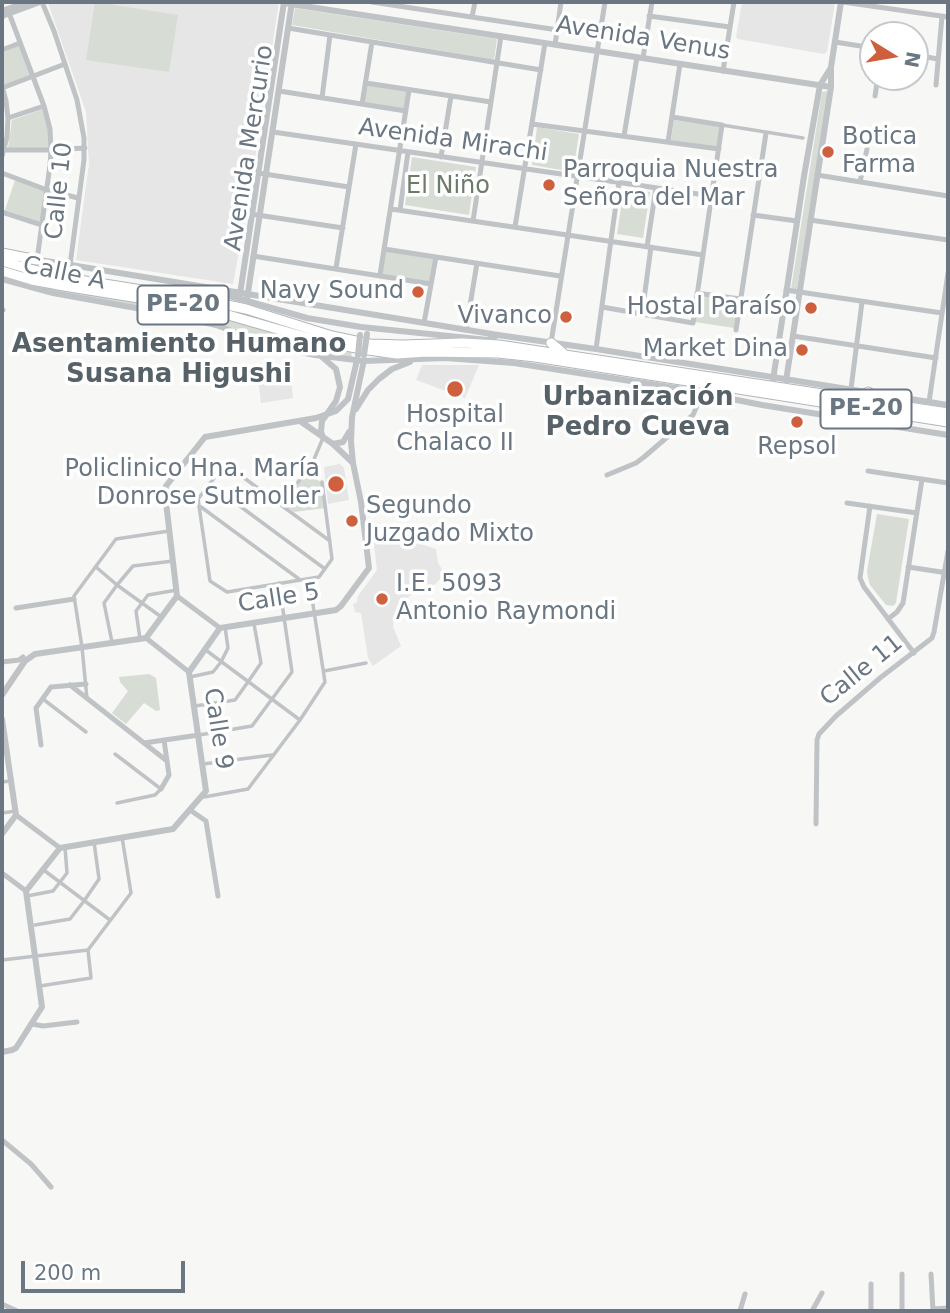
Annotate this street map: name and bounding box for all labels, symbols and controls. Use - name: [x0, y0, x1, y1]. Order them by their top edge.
- street label: Avenida Venus: [554, 11, 732, 67]
- north arrow: [859, 21, 929, 91]
- street label: Avenida Mercurio: [220, 43, 280, 253]
- text: N: [900, 50, 925, 70]
- street label: Avenida Mirachi: [357, 113, 549, 169]
- place label: Botica Farma: [842, 124, 917, 180]
- street label: Calle 10: [41, 141, 79, 241]
- marker: Botica Farma: [820, 144, 836, 160]
- place label: Parroquia Nuestra Señora del Mar: [563, 157, 778, 213]
- park label: El Niño: [406, 173, 490, 201]
- marker: Parroquia Nuestra Señora del Mar: [541, 177, 557, 193]
- street label: Calle A: [20, 251, 108, 297]
- place label: Navy Sound: [260, 278, 404, 306]
- marker: Navy Sound: [410, 284, 426, 300]
- road number: PE-20: [138, 286, 228, 324]
- place label: Hostal Paraíso: [627, 294, 797, 322]
- marker: Hostal Paraíso: [803, 300, 819, 316]
- place label: Vivanco: [457, 303, 552, 331]
- marker: Vivanco: [558, 309, 574, 325]
- district label: Asentamiento Humano Susana Higushi: [12, 329, 346, 390]
- place label: Market Dina: [643, 336, 788, 364]
- marker: Market Dina: [794, 342, 810, 358]
- marker: Hospital Chalaco II: [445, 379, 465, 399]
- district label: Urbanización Pedro Cueva: [543, 382, 733, 444]
- road number: PE-20: [820, 390, 912, 428]
- place label: Hospital Chalaco II: [396, 402, 514, 458]
- marker: Repsol: [789, 414, 805, 430]
- place label: Repsol: [757, 434, 837, 462]
- place label: Policlinico Hna. María Donrose Sutmoller: [65, 456, 320, 512]
- marker: Policlinico Hna. María Donrose Sutmoller: [326, 474, 346, 494]
- place label: Segundo Juzgado Mixto: [366, 493, 534, 549]
- marker: Segundo Juzgado Mixto: [344, 513, 360, 529]
- place label: I.E. 5093 Antonio Raymondi: [396, 571, 616, 627]
- street label: Calle 5: [236, 578, 322, 620]
- marker: I.E. 5093 Antonio Raymondi: [374, 591, 390, 607]
- street label: Calle 11: [815, 629, 909, 713]
- street label: Calle 9: [196, 686, 238, 772]
- scale bar: [24, 1246, 189, 1290]
- text: 200 m: [34, 1261, 101, 1285]

